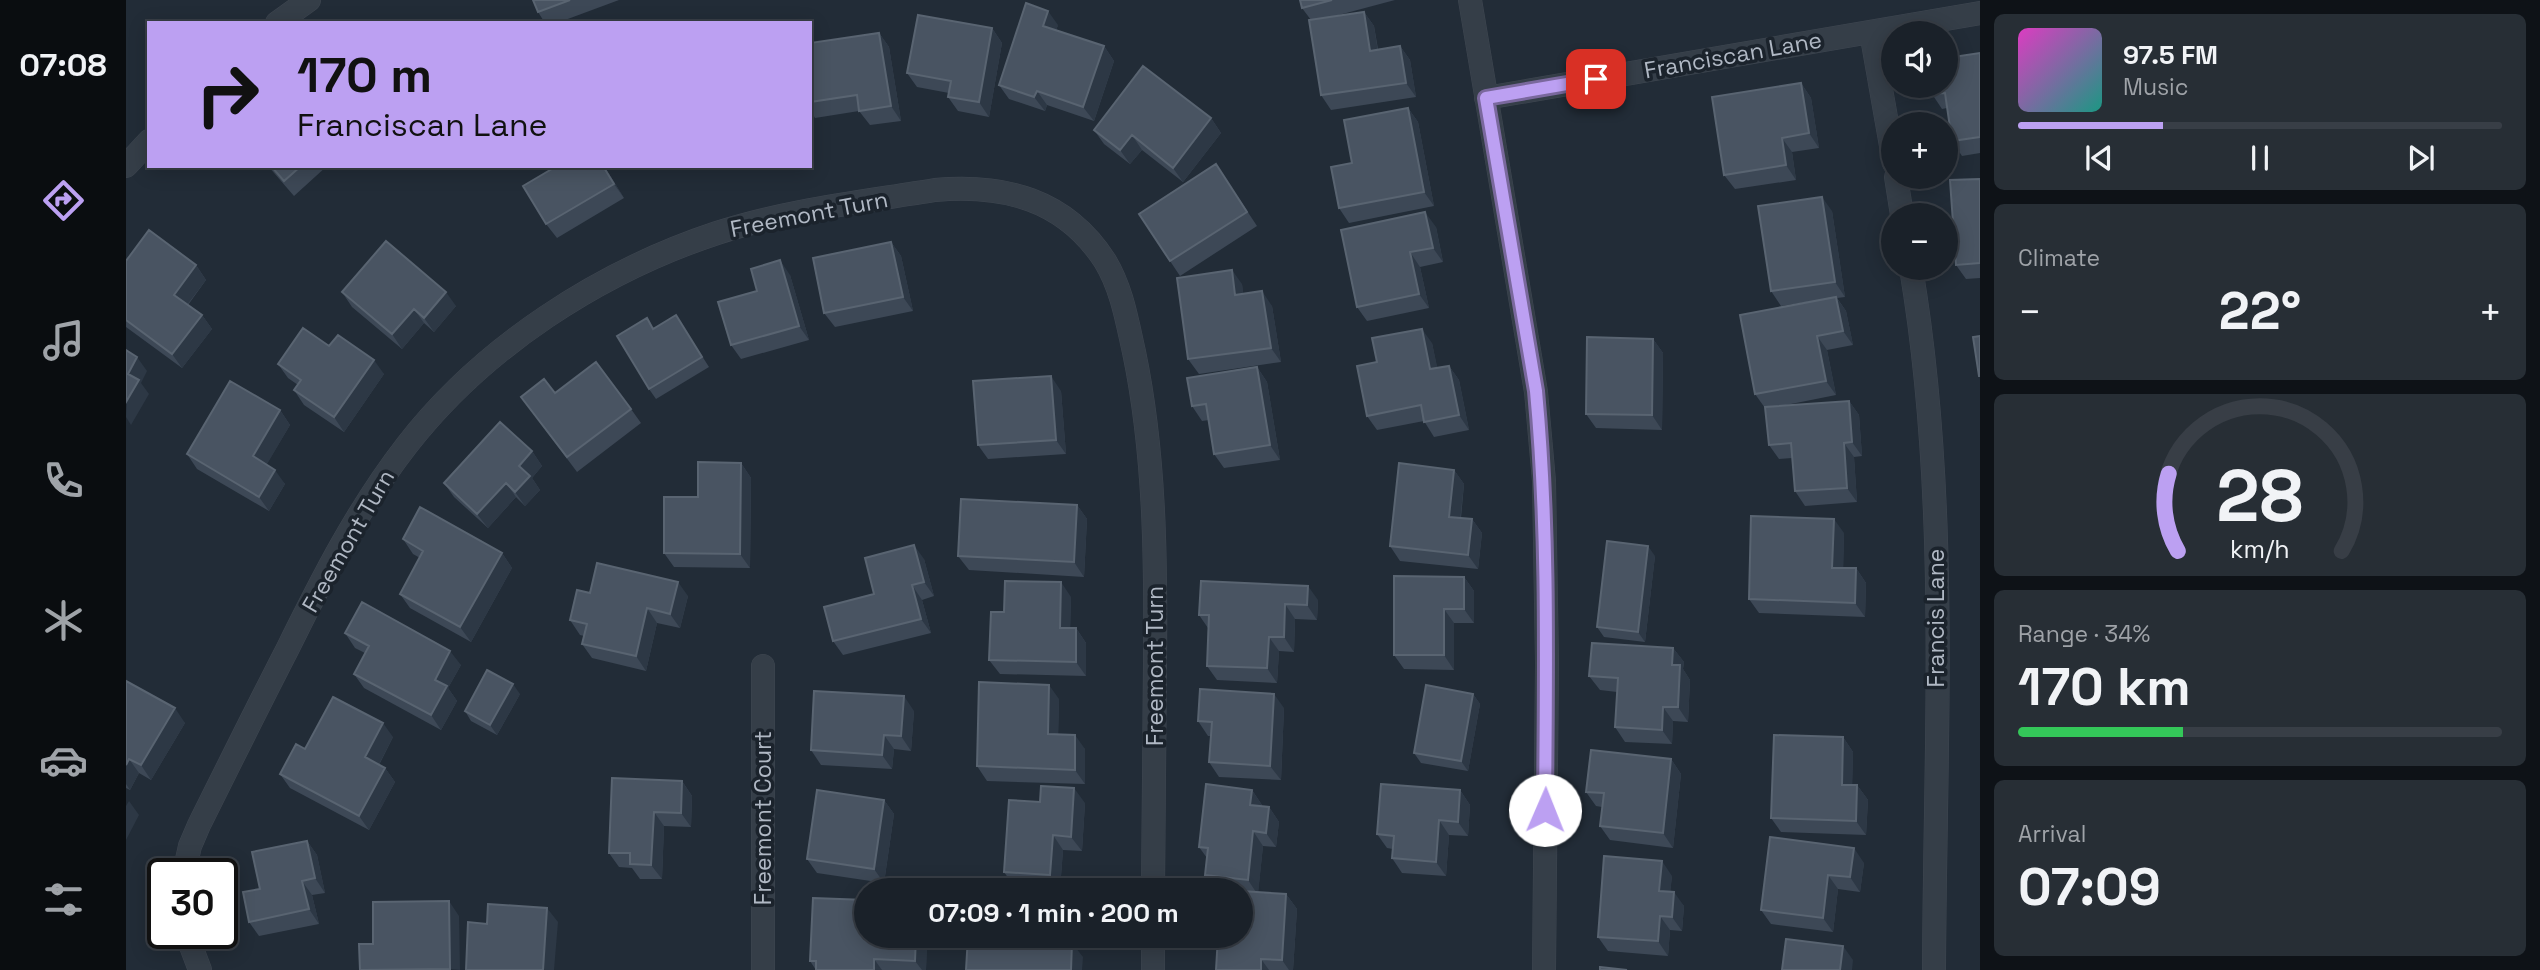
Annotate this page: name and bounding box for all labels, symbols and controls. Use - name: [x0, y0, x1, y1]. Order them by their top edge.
- map controls: [1881, 21, 1958, 280]
- button: sound: [1881, 21, 1958, 98]
- street label: Franciscan Lane: [1642, 25, 1824, 85]
- text: 97.5 FM: [2123, 38, 2218, 72]
- text: 170 m: [297, 44, 432, 106]
- text: 07:08: [19, 45, 107, 85]
- icon: right: [182, 49, 273, 140]
- pin: [1566, 49, 1626, 109]
- icon: arrive: [1577, 60, 1615, 98]
- text: Music: [2123, 72, 2188, 102]
- text: Franciscan Lane: [297, 105, 547, 145]
- button: +: [1881, 112, 1958, 189]
- icon: previous: [2080, 139, 2118, 177]
- icon: pause: [2241, 139, 2279, 177]
- icon: next: [2402, 139, 2440, 177]
- icon: directions: [39, 176, 88, 225]
- street label: Freemont Turn: [728, 184, 890, 244]
- button: −: [1881, 203, 1958, 280]
- text: Climate: [2018, 243, 2100, 273]
- text: 22°: [2219, 278, 2301, 344]
- text: −: [2018, 288, 2042, 336]
- text: +: [2478, 288, 2502, 336]
- icon: music: [39, 316, 88, 365]
- text: 28: [2217, 449, 2303, 542]
- icon: phone: [39, 456, 88, 505]
- street label: Freemont Turn: [295, 464, 401, 618]
- text: km/h: [2230, 533, 2290, 565]
- street label: Francis Lane: [1921, 549, 1951, 687]
- street label: Freemont Turn: [1140, 586, 1170, 746]
- icon: climate: [39, 596, 88, 645]
- text: Range · 34%: [2018, 619, 2150, 649]
- text: 170 km: [2018, 654, 2191, 720]
- street label: Freemont Court: [748, 731, 778, 905]
- icon: car: [39, 736, 88, 785]
- position arrow: [1508, 773, 1582, 847]
- text: Arrival: [2018, 819, 2086, 849]
- text: 07:09: [2018, 854, 2161, 920]
- speed limit sign: 30: [147, 858, 238, 949]
- icon: filters: [39, 875, 88, 924]
- text: 07:09 · 1 min · 200 m: [928, 896, 1179, 930]

